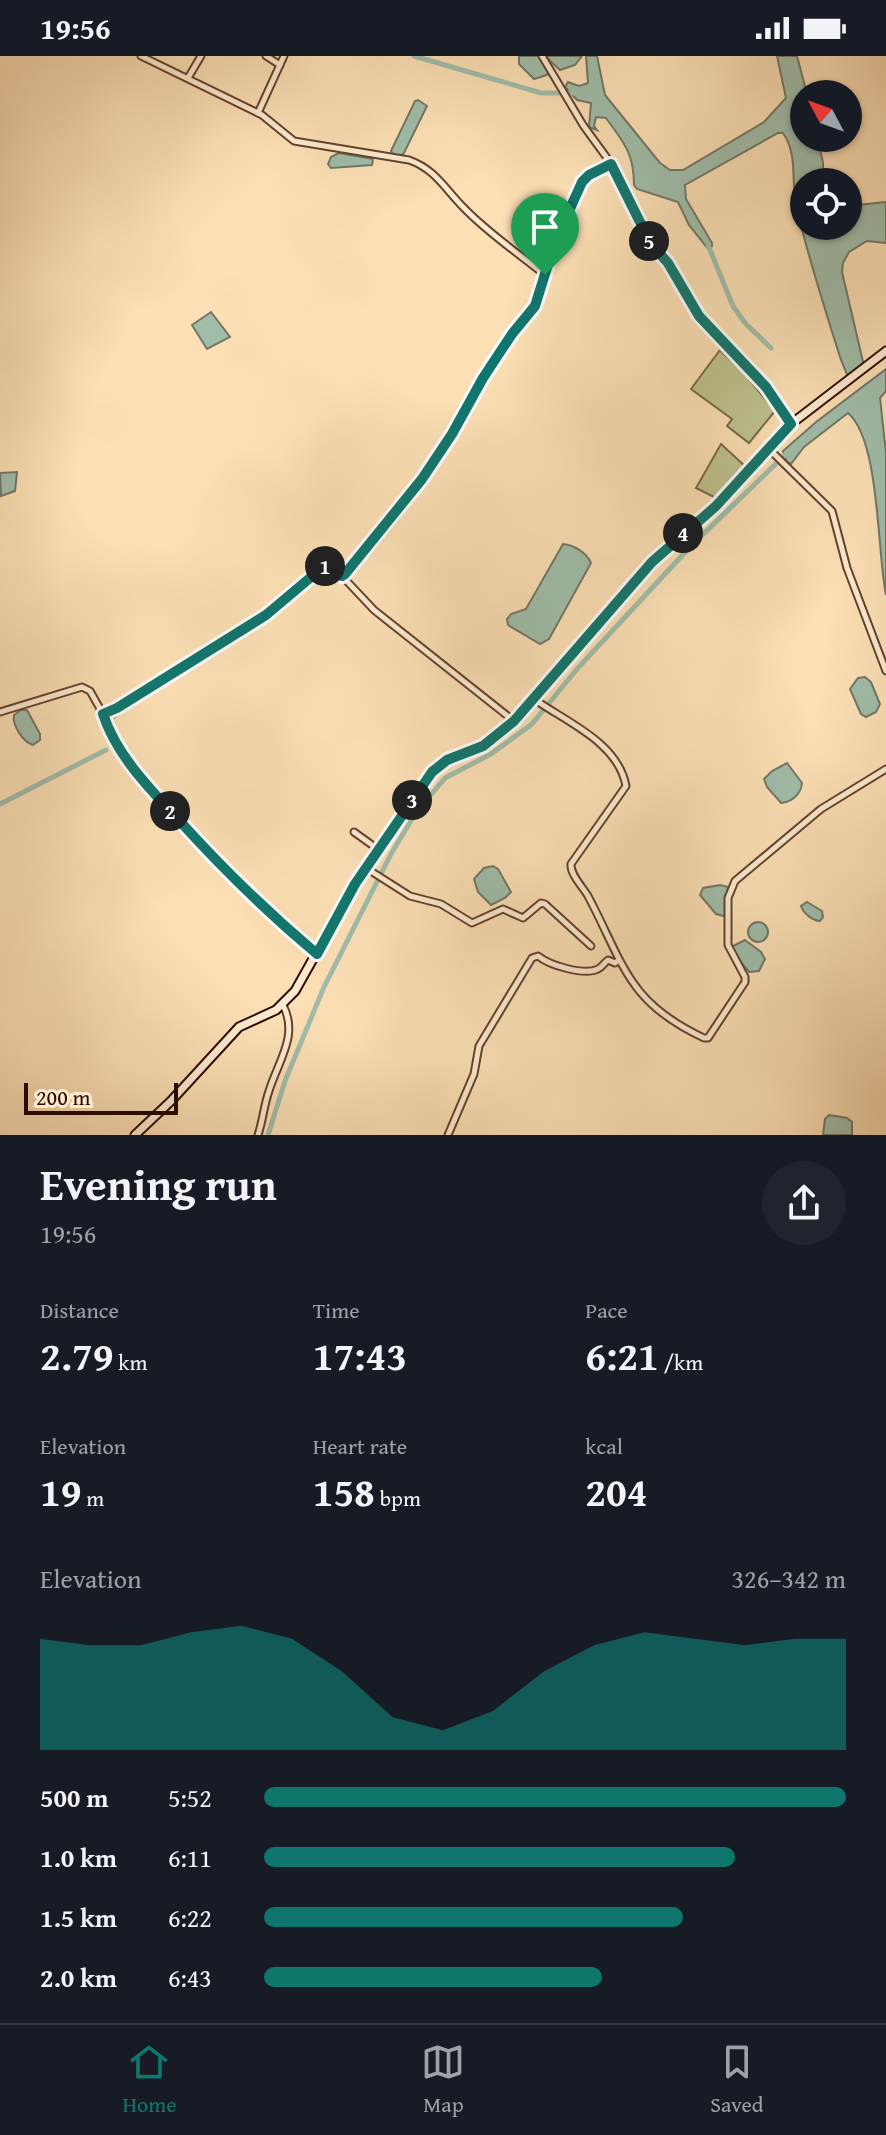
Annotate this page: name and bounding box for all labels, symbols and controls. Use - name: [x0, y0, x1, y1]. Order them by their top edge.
- text: 19:56: [40, 6, 111, 50]
- north arrow: [790, 80, 862, 152]
- map controls: [790, 80, 862, 240]
- button: locate: [790, 168, 862, 240]
- pin: [511, 193, 579, 275]
- icon: arrive: [523, 205, 567, 249]
- pin: 5: [629, 221, 669, 261]
- text: 5: [643, 225, 655, 257]
- pin: 4: [663, 513, 703, 553]
- text: 4: [677, 517, 689, 549]
- pin: 1: [305, 546, 345, 586]
- text: 1: [319, 550, 331, 582]
- pin: 3: [392, 780, 432, 820]
- text: 3: [406, 784, 418, 816]
- pin: 2: [150, 791, 190, 831]
- text: 2: [164, 795, 176, 827]
- scale bar: [24, 1079, 178, 1115]
- text: 200 m: [36, 1081, 91, 1113]
- text: Evening run: [40, 1152, 277, 1216]
- button: share: [762, 1161, 846, 1245]
- text: 19:56: [40, 1214, 96, 1253]
- text: Distance: [40, 1294, 119, 1326]
- text: Time: [313, 1294, 359, 1326]
- text: Pace: [585, 1294, 628, 1326]
- text: 2.79: [40, 1326, 113, 1385]
- text: 17:43: [313, 1326, 407, 1385]
- text: 6:21: [585, 1326, 659, 1385]
- text: km: [113, 1346, 147, 1378]
- text: /km: [659, 1346, 703, 1378]
- text: Elevation: [40, 1430, 126, 1462]
- text: Heart rate: [313, 1430, 407, 1462]
- text: kcal: [585, 1430, 623, 1462]
- text: 19: [40, 1462, 81, 1521]
- text: 158: [313, 1462, 375, 1521]
- text: 204: [585, 1462, 648, 1521]
- text: m: [81, 1482, 104, 1514]
- text: bpm: [375, 1482, 421, 1514]
- text: Elevation: [40, 1559, 142, 1598]
- text: 326–342 m: [732, 1559, 846, 1598]
- text: 500 m: [40, 1778, 108, 1817]
- text: 5:52: [168, 1778, 212, 1817]
- text: 1.0 km: [40, 1838, 117, 1877]
- text: 6:11: [168, 1838, 212, 1877]
- text: 1.5 km: [40, 1898, 117, 1937]
- text: 6:22: [168, 1898, 212, 1937]
- text: 2.0 km: [40, 1958, 117, 1997]
- text: 6:43: [168, 1958, 212, 1997]
- tab: Home: [122, 2040, 177, 2120]
- tab: Map: [421, 2040, 465, 2120]
- tab: Saved: [710, 2040, 764, 2120]

